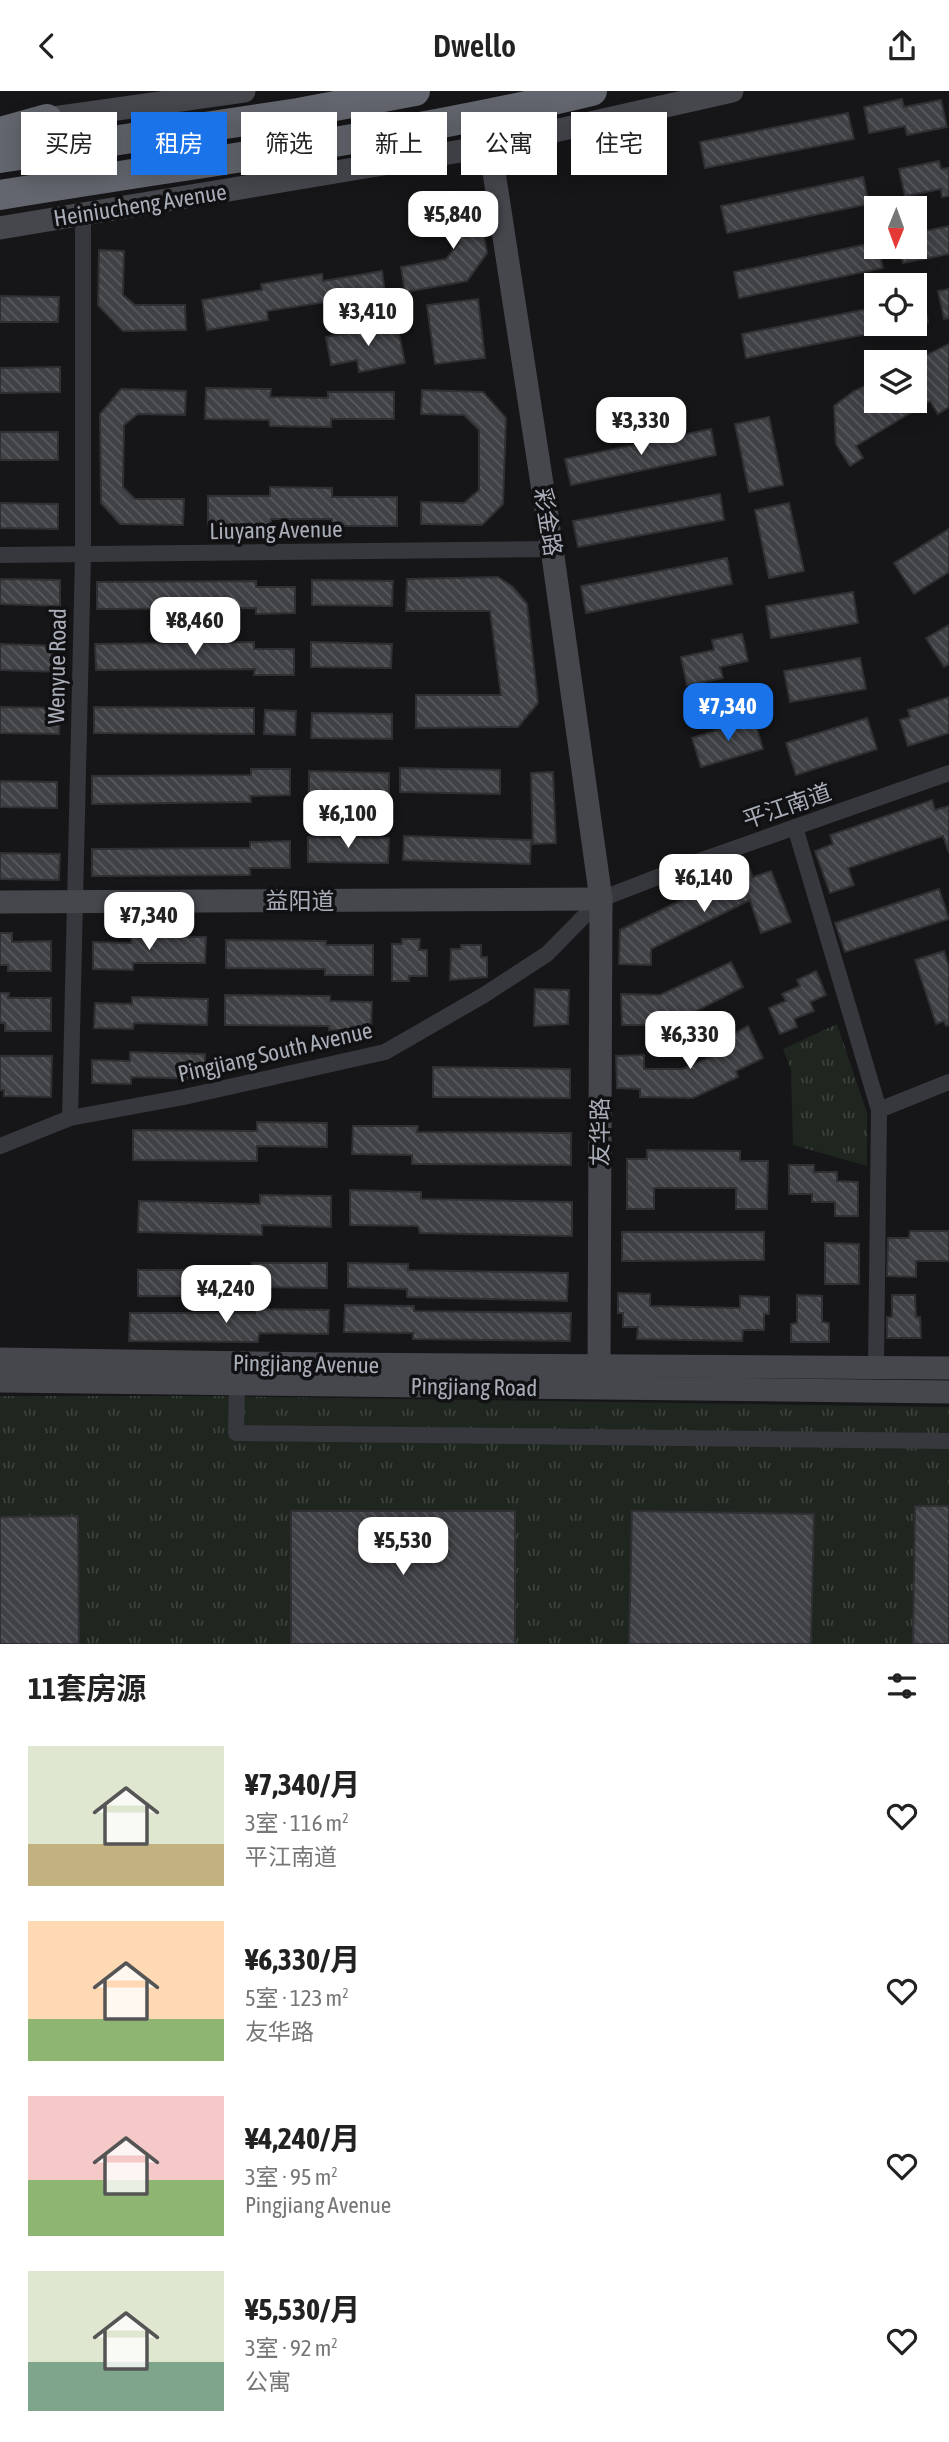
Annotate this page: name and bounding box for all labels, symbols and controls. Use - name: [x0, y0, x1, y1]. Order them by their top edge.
- icon: back: [28, 27, 66, 65]
- text: Dwello: [433, 27, 516, 64]
- icon: share: [883, 27, 921, 65]
- chip: 买房: [21, 112, 117, 175]
- chip: 租房: [131, 112, 227, 175]
- chip: 筛选: [241, 112, 337, 175]
- chip: 新上: [351, 112, 447, 175]
- chip: 公寓: [461, 112, 557, 175]
- chip: 住宅: [571, 112, 667, 175]
- street label: Heiniucheng Avenue: [52, 179, 228, 231]
- pin: ¥5,840: [396, 191, 510, 251]
- north arrow: [864, 196, 928, 259]
- map controls: [864, 196, 927, 413]
- text: ¥5,840: [424, 201, 482, 227]
- button: locate: [864, 273, 927, 336]
- pin: ¥3,410: [311, 289, 425, 348]
- text: ¥3,410: [339, 298, 397, 324]
- button: layers: [864, 350, 927, 413]
- pin: ¥3,330: [584, 397, 698, 457]
- text: ¥3,330: [612, 407, 670, 433]
- street label: 彩金路: [530, 486, 566, 558]
- street label: Liuyang Avenue: [209, 516, 343, 544]
- pin: ¥8,460: [138, 597, 252, 657]
- text: ¥8,460: [166, 607, 224, 633]
- street label: Wenyue Road: [43, 608, 71, 724]
- pin: ¥7,340: [671, 683, 785, 743]
- text: ¥7,340: [699, 693, 757, 719]
- street label: 平江南道: [739, 779, 835, 833]
- pin: ¥6,100: [291, 791, 405, 850]
- text: ¥6,100: [319, 800, 377, 826]
- pin: ¥6,140: [647, 855, 761, 914]
- text: ¥6,140: [675, 864, 733, 890]
- street label: 益阳道: [266, 888, 335, 914]
- pin: ¥7,340: [92, 893, 206, 952]
- text: ¥7,340: [120, 902, 178, 928]
- pin: ¥6,330: [633, 1011, 747, 1071]
- street label: Pingjiang South Avenue: [175, 1017, 375, 1087]
- text: ¥6,330: [661, 1021, 719, 1047]
- street label: 友华路: [587, 1098, 613, 1167]
- pin: ¥4,240: [169, 1265, 283, 1325]
- text: ¥4,240: [197, 1275, 255, 1301]
- street label: Pingjiang Avenue: [233, 1350, 379, 1378]
- street label: Pingjiang Road: [411, 1373, 537, 1401]
- pin: ¥5,530: [346, 1517, 460, 1577]
- text: ¥5,530: [374, 1527, 432, 1553]
- icon: filters: [883, 1667, 921, 1705]
- text: 11套房源: [28, 1671, 146, 1705]
- text: ¥7,340/月: [245, 1767, 360, 1801]
- icon: home: [84, 1774, 168, 1858]
- icon: heart: [883, 1797, 921, 1835]
- text: 3室 · 116 m²: [245, 1810, 349, 1836]
- text: 平江南道: [245, 1844, 337, 1870]
- text: ¥6,330/月: [245, 1942, 360, 1976]
- icon: home: [84, 1949, 168, 2033]
- icon: heart: [883, 1972, 921, 2010]
- text: 5室 · 123 m²: [245, 1985, 349, 2011]
- text: 友华路: [245, 2019, 314, 2045]
- text: ¥4,240/月: [245, 2121, 360, 2155]
- icon: home: [84, 2124, 168, 2208]
- icon: heart: [883, 2147, 921, 2185]
- text: 3室 · 95 m²: [245, 2164, 338, 2190]
- text: Pingjiang Avenue: [245, 2192, 391, 2218]
- text: ¥5,530/月: [245, 2292, 360, 2326]
- icon: home: [84, 2299, 168, 2383]
- icon: heart: [883, 2322, 921, 2360]
- text: 3室 · 92 m²: [245, 2335, 338, 2361]
- text: 公寓: [245, 2369, 291, 2395]

